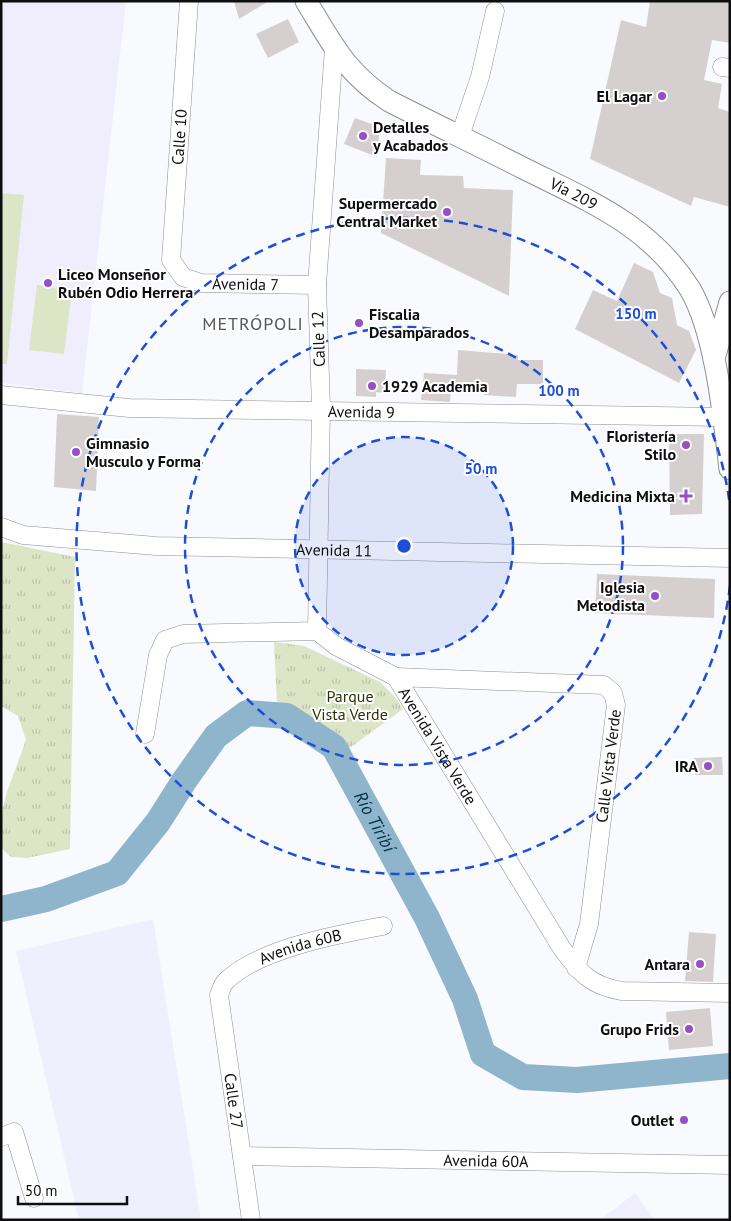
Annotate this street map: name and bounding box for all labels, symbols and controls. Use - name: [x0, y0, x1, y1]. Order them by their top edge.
- place label: El Lagar: [597, 86, 652, 106]
- marker: El Lagar: [656, 90, 668, 102]
- street label: Calle 10: [167, 108, 191, 166]
- place label: Detalles y Acabados: [372, 117, 448, 155]
- marker: Detalles y Acabados: [357, 130, 369, 142]
- street label: Vía 209: [546, 172, 601, 214]
- place label: Supermercado Central Market: [336, 193, 437, 231]
- marker: Supermercado Central Market: [441, 206, 453, 218]
- place label: Liceo Monseñor Rubén Odio Herrera: [58, 264, 193, 302]
- street label: Avenida 7: [212, 273, 279, 294]
- marker: Liceo Monseñor Rubén Odio Herrera: [42, 277, 54, 289]
- place label: Fiscalia Desamparados: [369, 304, 469, 342]
- text: 150 m: [615, 304, 657, 323]
- street label: Calle 12: [307, 311, 329, 367]
- district label: METRÓPOLI: [202, 312, 304, 335]
- marker: Fiscalia Desamparados: [353, 317, 365, 329]
- place label: 1929 Academia: [382, 376, 488, 396]
- marker: 1929 Academia: [366, 380, 378, 392]
- text: 100 m: [538, 381, 580, 400]
- street label: Avenida 9: [328, 401, 395, 422]
- place label: Floristería Stilo: [606, 426, 676, 464]
- place label: Gimnasio Musculo y Forma: [86, 433, 201, 471]
- marker: Floristería Stilo: [680, 439, 692, 451]
- marker: Gimnasio Musculo y Forma: [70, 446, 82, 458]
- text: 50 m: [465, 459, 497, 478]
- place label: Medicina Mixta: [570, 486, 675, 506]
- marker: Medicina Mixta: [679, 489, 693, 503]
- centre of rings: [395, 537, 413, 555]
- street label: Avenida 11: [296, 539, 372, 561]
- place label: Iglesia Metodista: [577, 577, 645, 615]
- marker: Iglesia Metodista: [649, 590, 661, 602]
- street label: Avenida Vista Verde: [395, 684, 481, 808]
- park label: Parque Vista Verde: [311, 686, 388, 724]
- street label: Calle Vista Verde: [591, 708, 625, 824]
- place label: IRA: [675, 756, 698, 776]
- marker: IRA: [702, 760, 714, 772]
- water label: Río Tiribí: [349, 787, 402, 858]
- street label: Avenida 60B: [256, 924, 343, 968]
- place label: Antara: [645, 954, 690, 974]
- marker: Antara: [694, 958, 706, 970]
- place label: Grupo Frids: [600, 1019, 679, 1039]
- marker: Grupo Frids: [683, 1023, 695, 1035]
- street label: Calle 27: [220, 1072, 248, 1130]
- place label: Outlet: [631, 1110, 674, 1130]
- marker: Outlet: [678, 1114, 690, 1126]
- street label: Avenida 60A: [443, 1150, 529, 1171]
- scale bar: [18, 1174, 126, 1206]
- text: 50 m: [25, 1181, 58, 1200]

